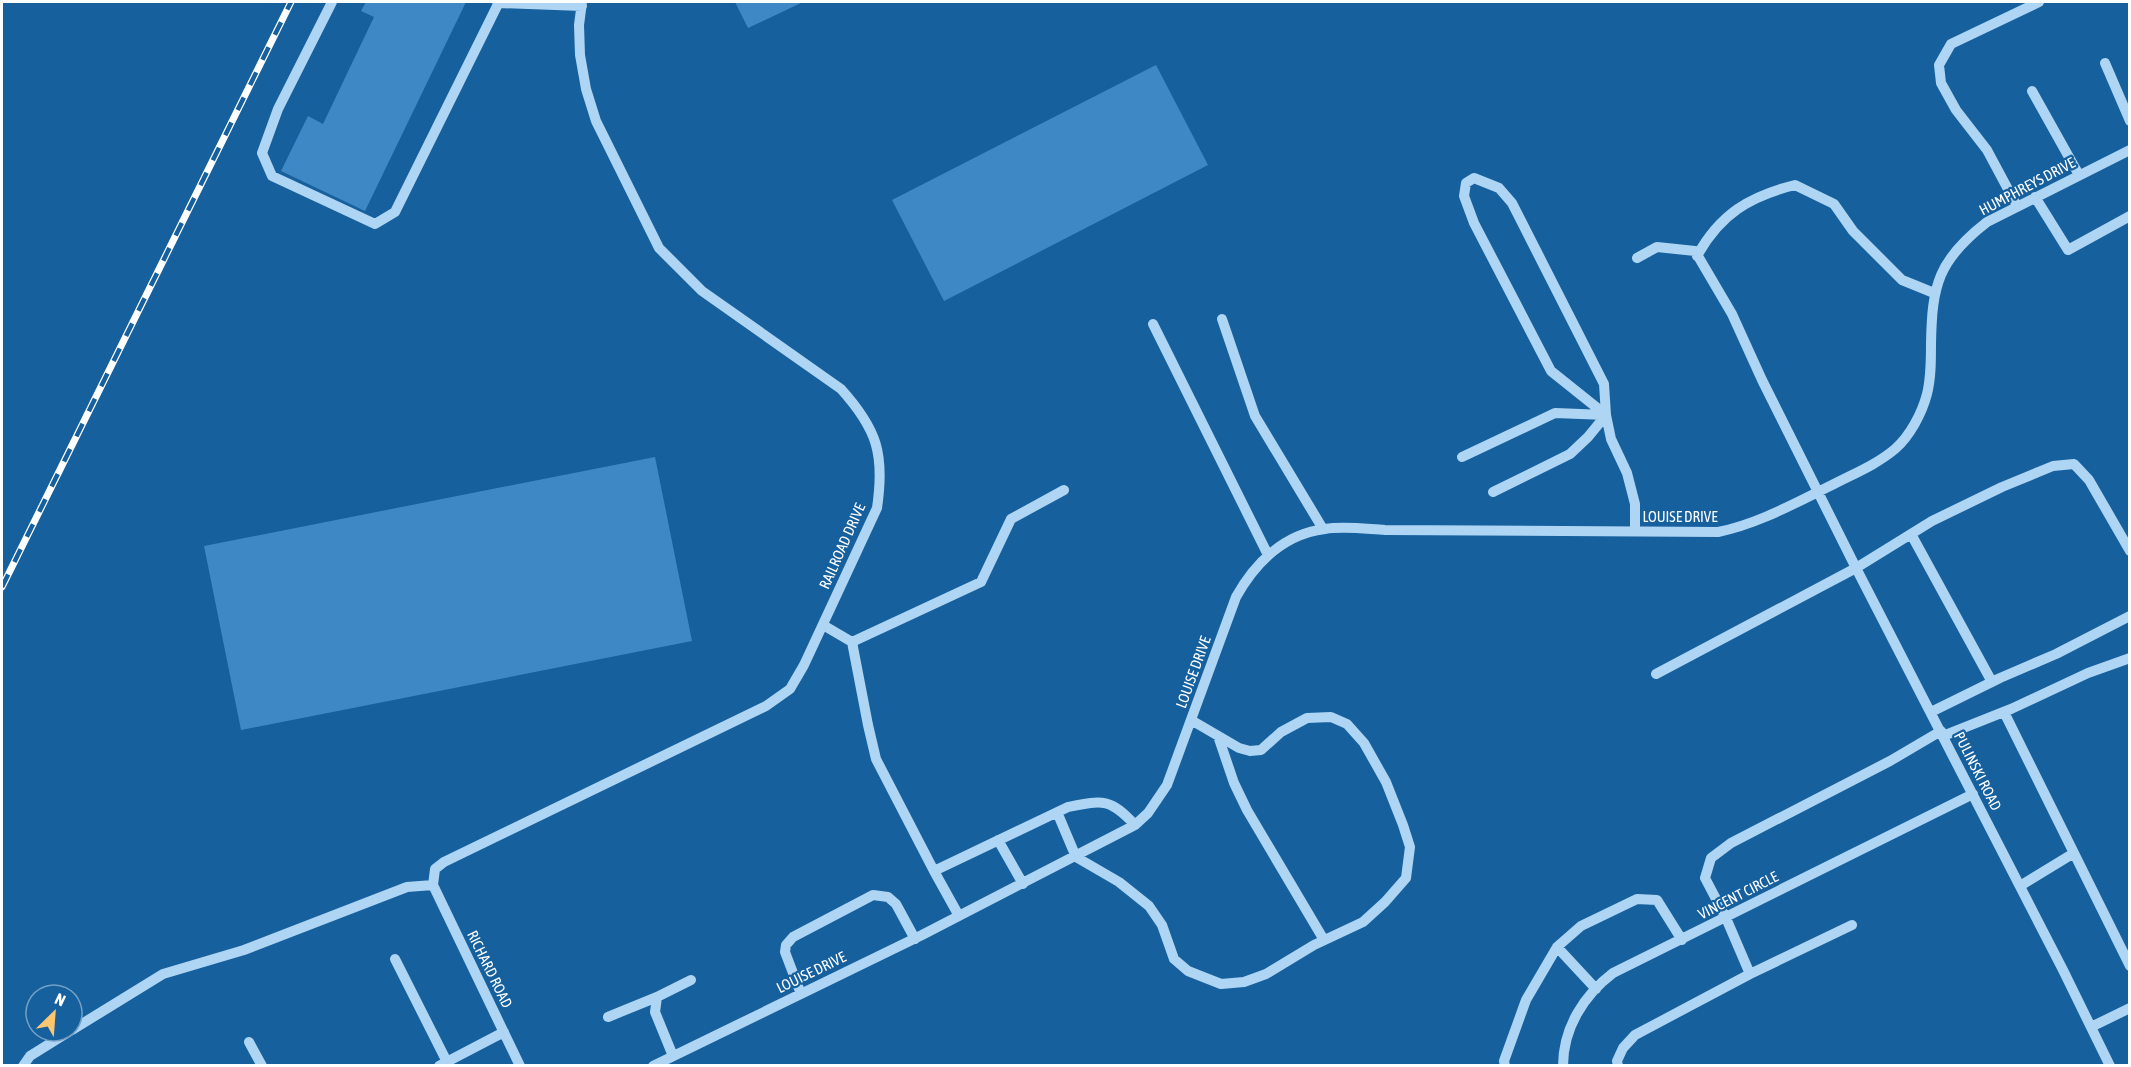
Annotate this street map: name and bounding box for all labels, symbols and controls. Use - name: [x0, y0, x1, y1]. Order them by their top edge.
- street label: HUMPHREYS DRIVE: [1976, 153, 2078, 218]
- street label: RAILROAD DRIVE: [816, 500, 869, 591]
- street label: LOUISE DRIVE: [1642, 508, 1718, 525]
- street label: LOUISE DRIVE: [1172, 633, 1214, 710]
- street label: PULINSKI ROAD: [1951, 729, 2005, 813]
- street label: VINCENT CIRCLE: [1695, 867, 1781, 922]
- street label: RICHARD ROAD: [464, 928, 516, 1010]
- street label: LOUISE DRIVE: [773, 948, 849, 996]
- north arrow: [24, 983, 84, 1043]
- text: N: [52, 989, 68, 1010]

